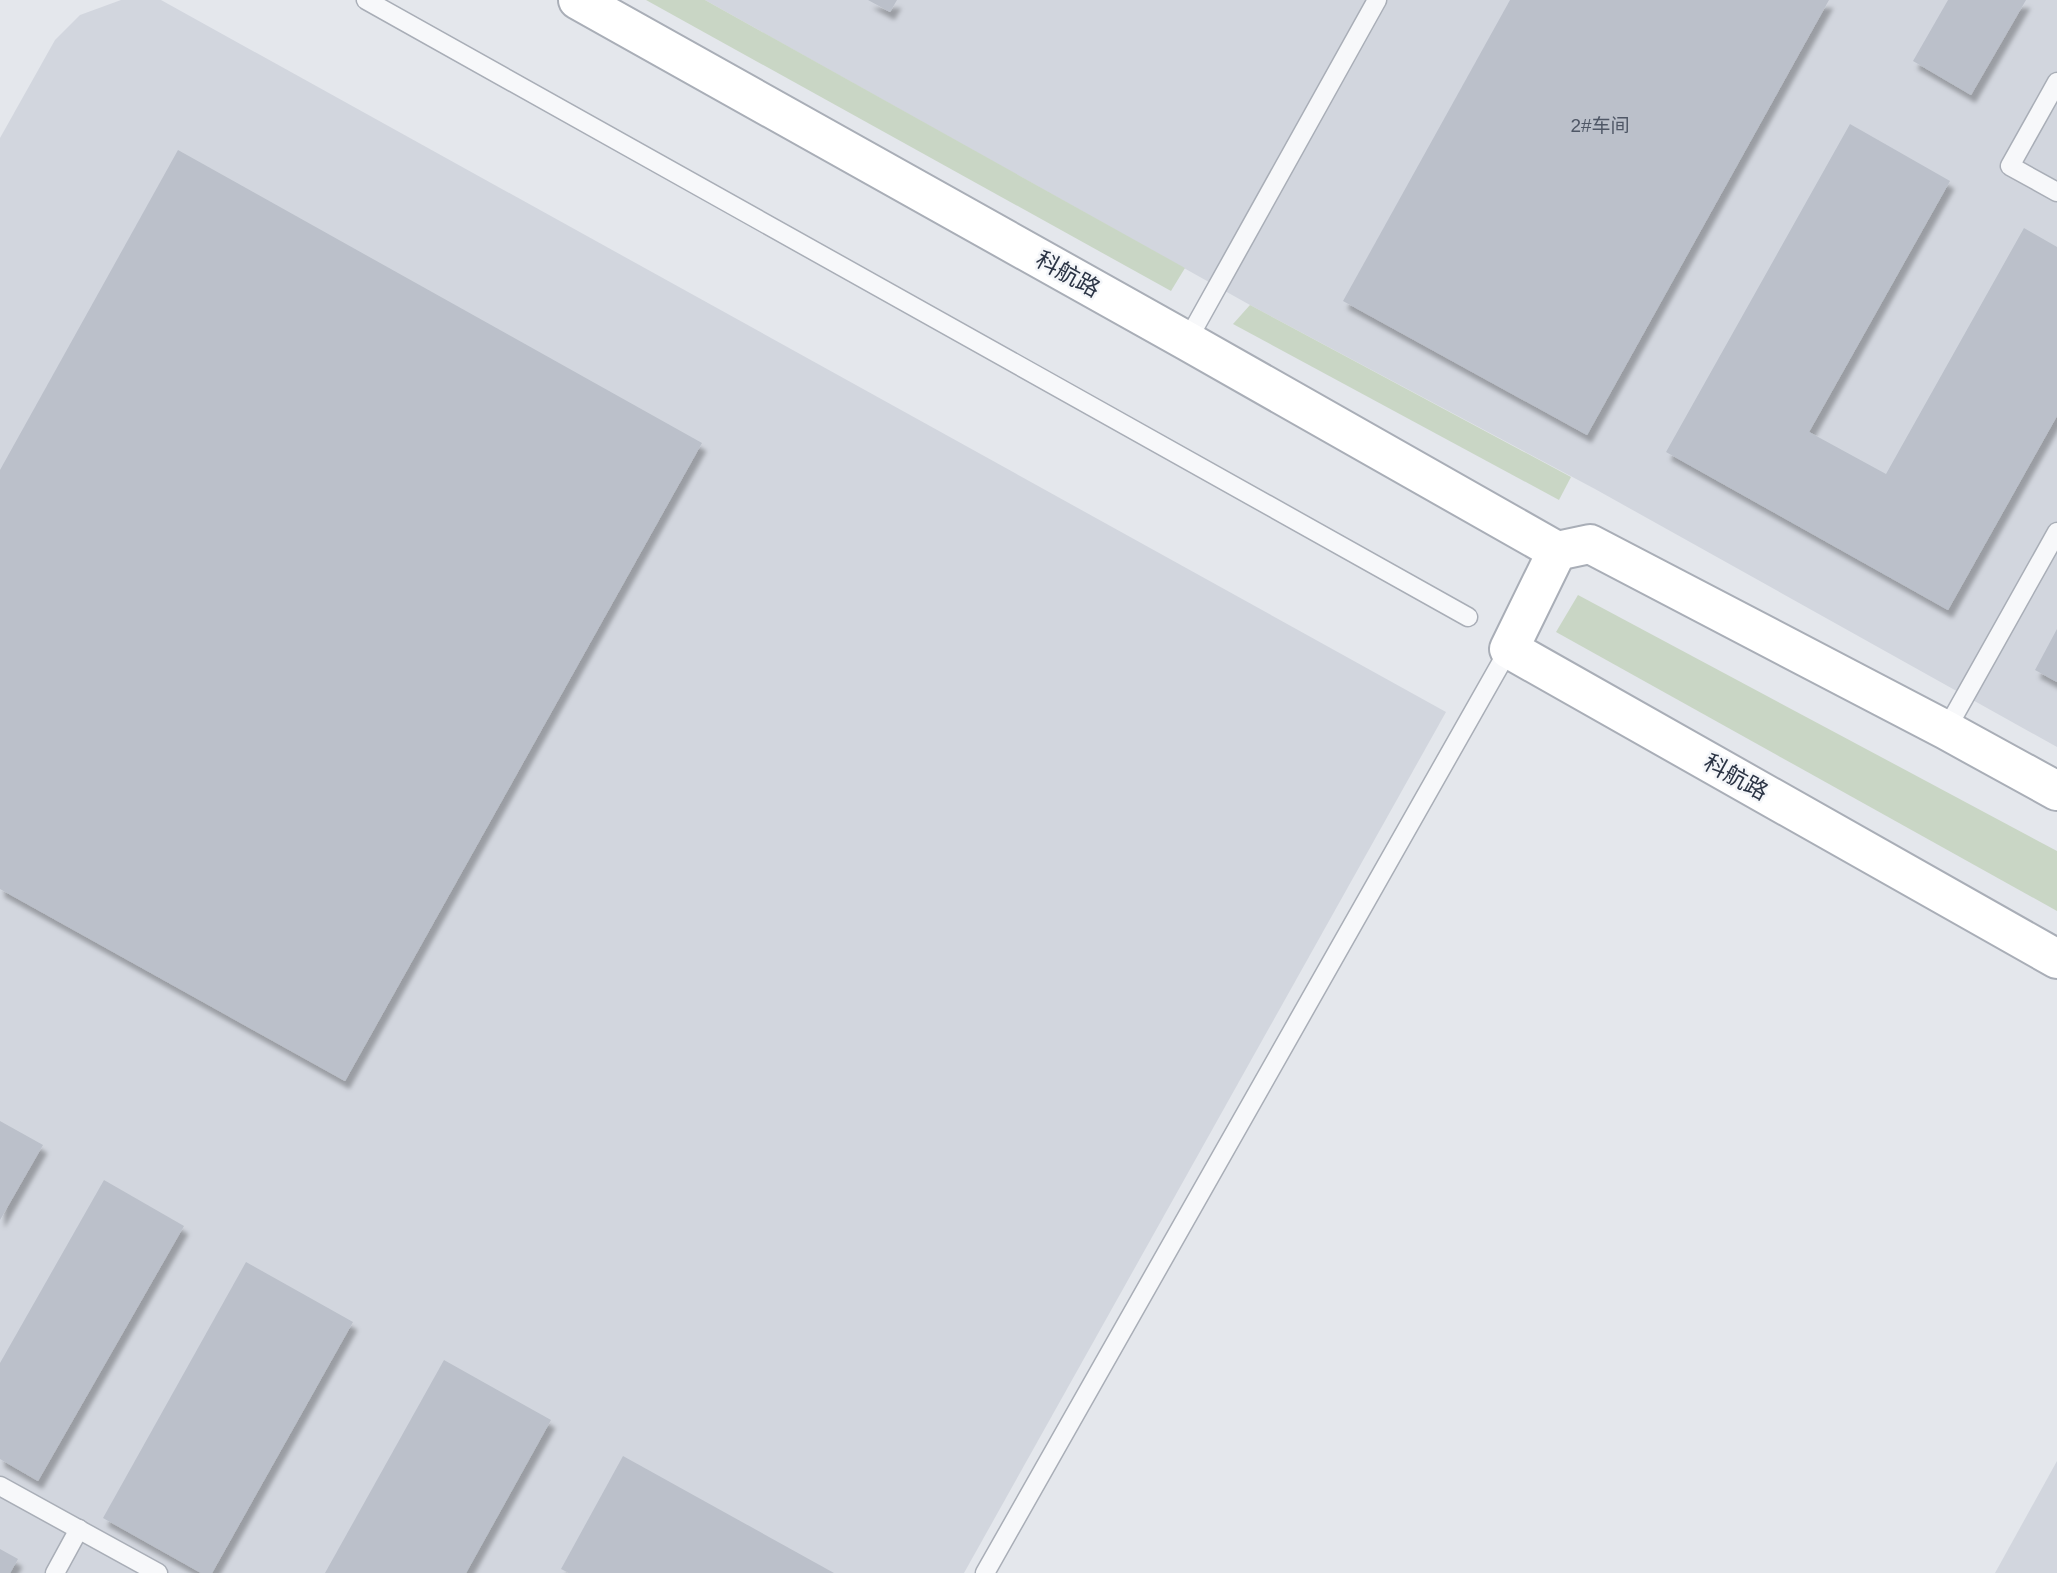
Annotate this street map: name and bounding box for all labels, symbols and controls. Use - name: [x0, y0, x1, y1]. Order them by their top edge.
- house number: 2#车间: [1570, 115, 1630, 136]
- street label: 科航路: [1032, 246, 1104, 302]
- street label: 科航路: [1700, 749, 1772, 805]

